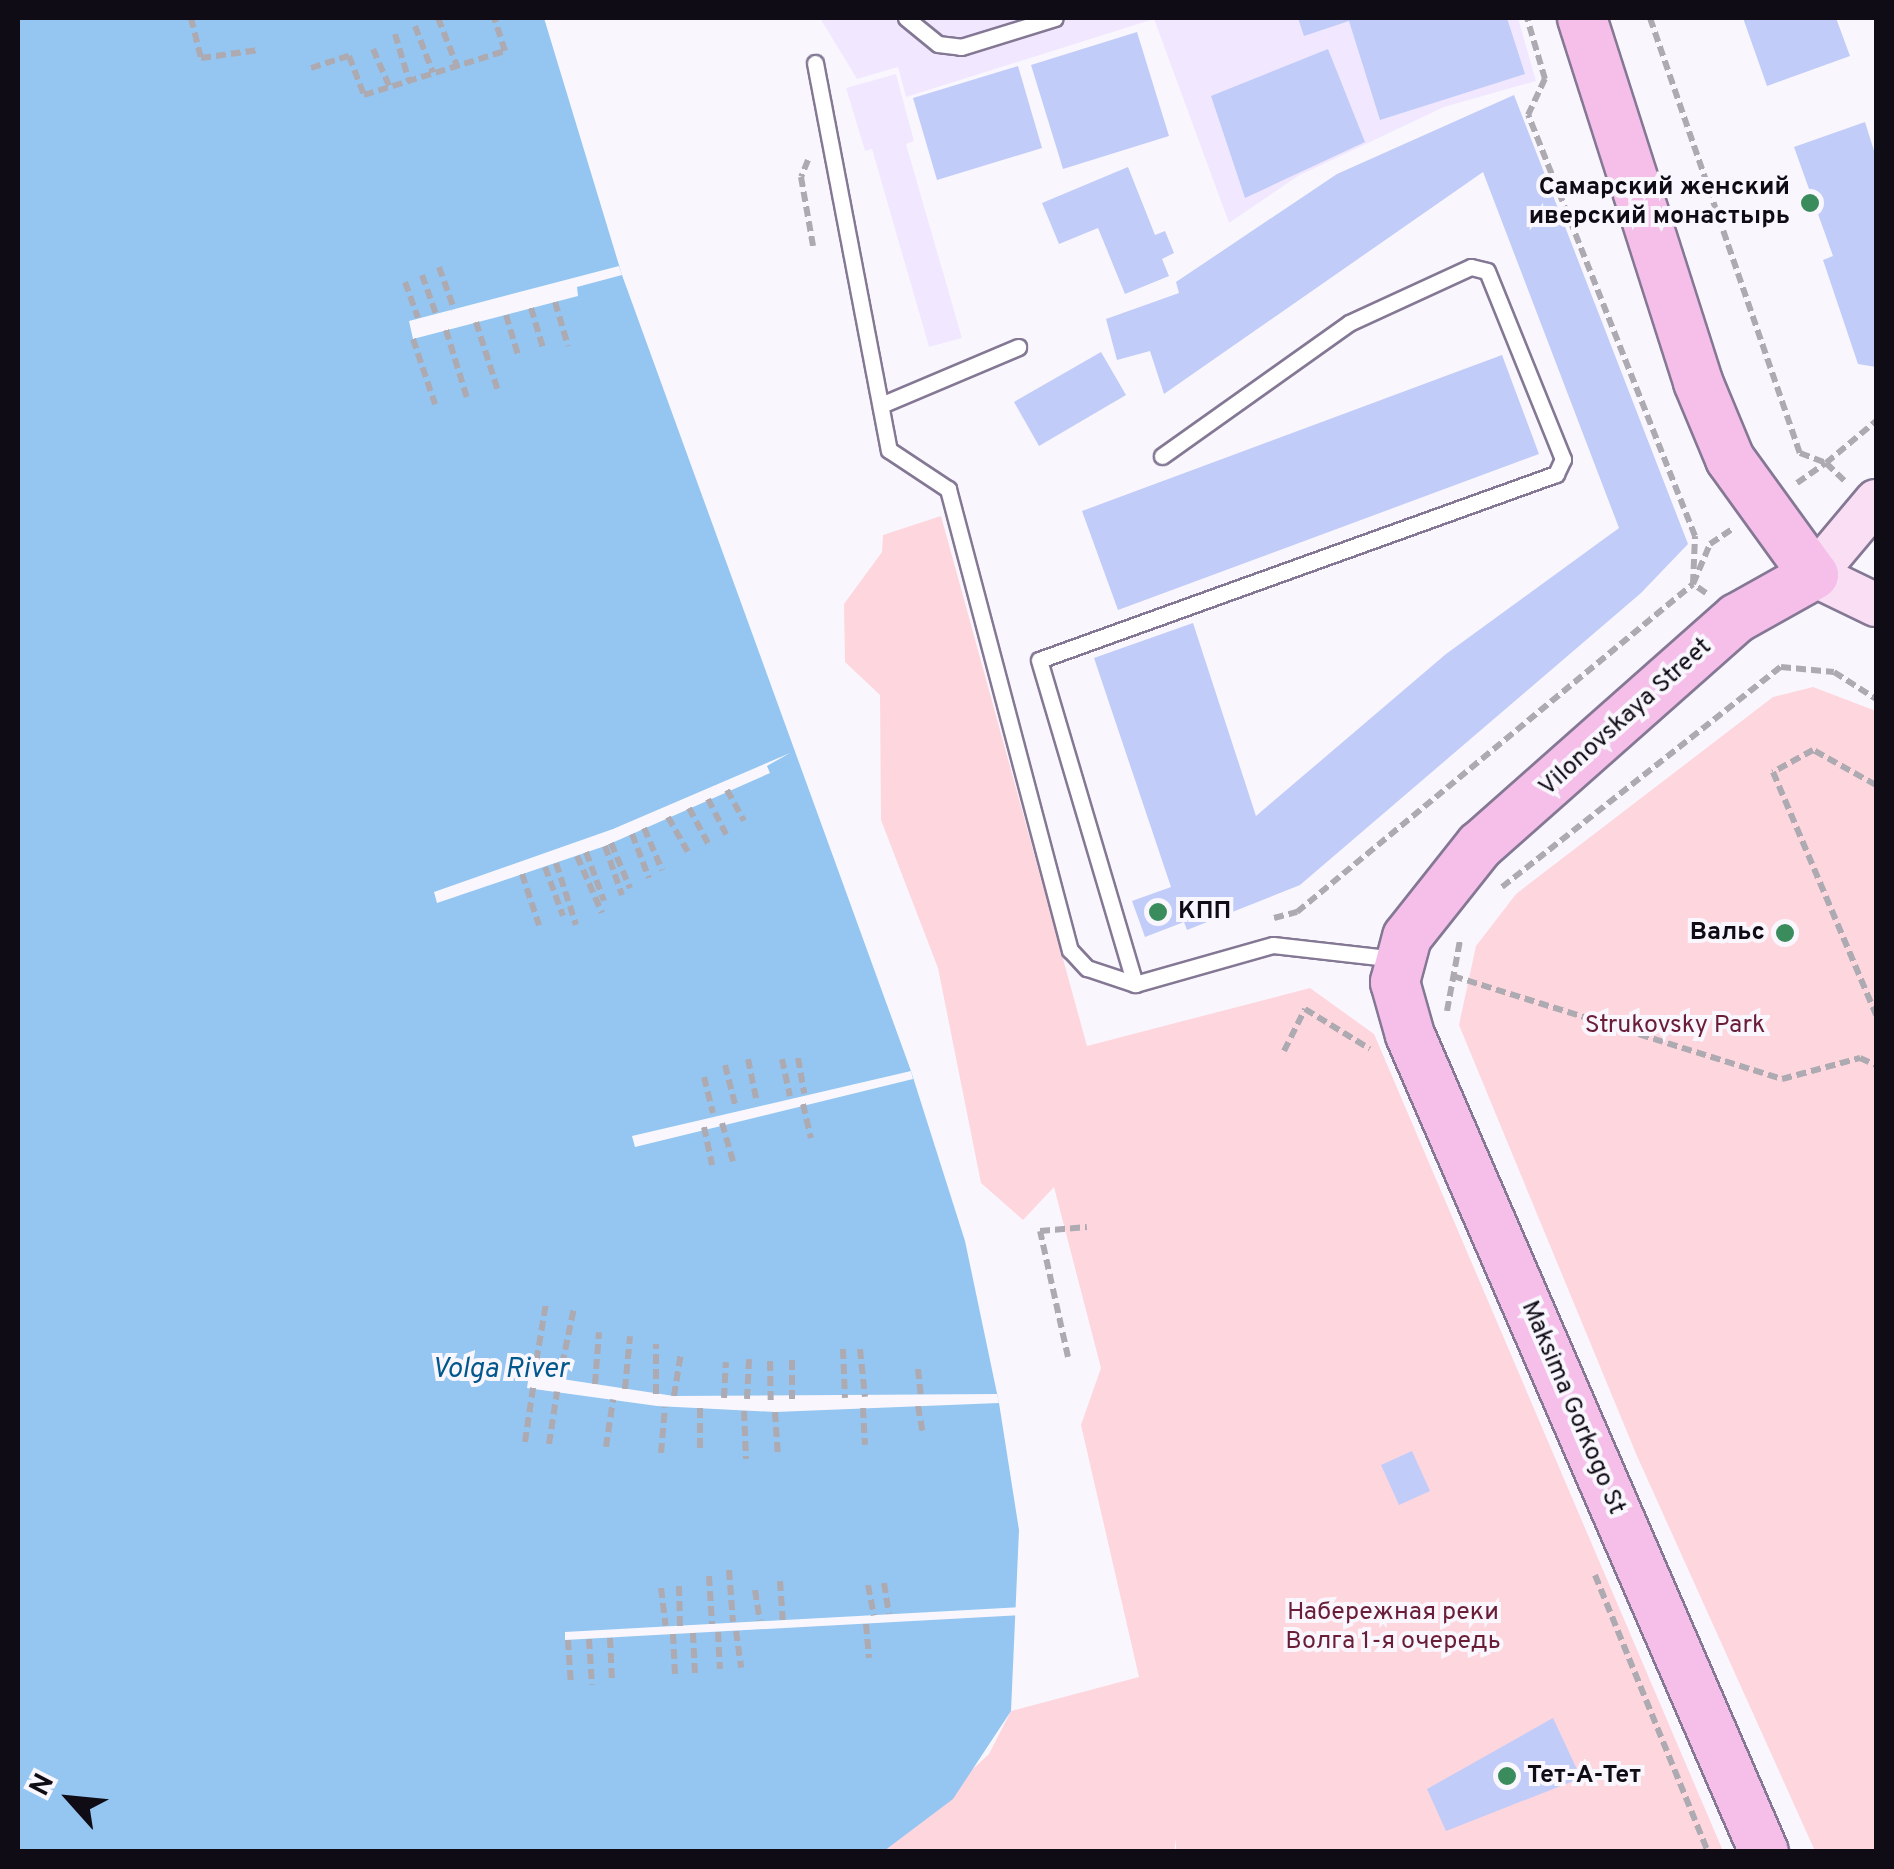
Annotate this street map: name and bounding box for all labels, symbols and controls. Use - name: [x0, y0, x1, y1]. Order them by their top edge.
- place label: Самарский женский иверский монастырь: [1529, 174, 1790, 233]
- marker: Самарский женский иверский монастырь: [1799, 192, 1821, 214]
- street label: Vilonovskaya Street: [1534, 633, 1718, 803]
- place label: КПП: [1178, 897, 1231, 927]
- marker: КПП: [1147, 901, 1169, 923]
- place label: Вальс: [1690, 918, 1765, 948]
- marker: Вальс: [1774, 922, 1796, 944]
- park label: Strukovsky Park: [1585, 1011, 1765, 1041]
- street label: Maksima Gorkogo St: [1513, 1297, 1631, 1519]
- water label: Volga River: [432, 1353, 568, 1387]
- park label: Набережная реки Волга 1-я очередь: [1285, 1599, 1501, 1658]
- north arrow: [20, 1749, 120, 1849]
- place label: Тет-А-Тет: [1527, 1761, 1641, 1791]
- marker: Тет-А-Тет: [1496, 1765, 1518, 1787]
- text: N: [23, 1768, 64, 1803]

